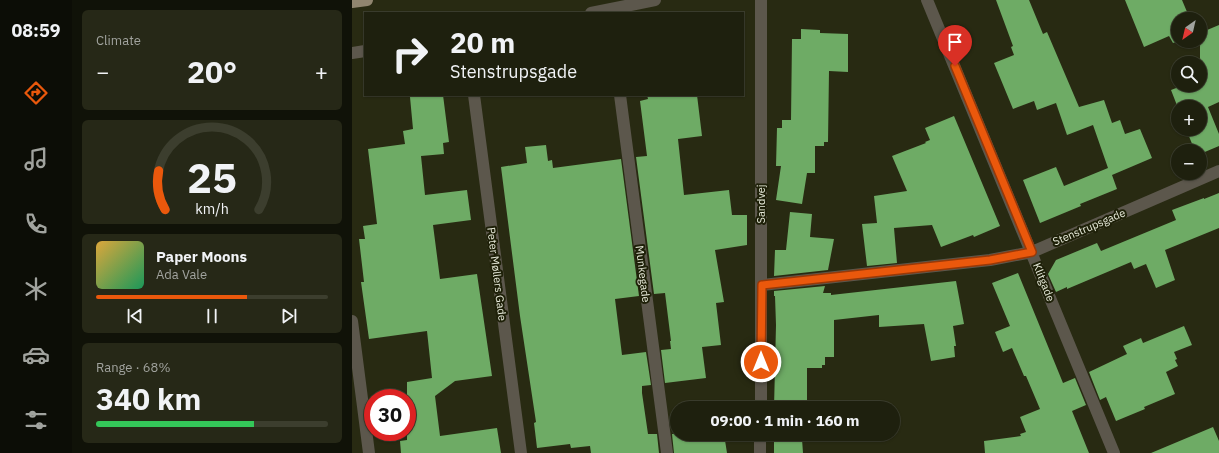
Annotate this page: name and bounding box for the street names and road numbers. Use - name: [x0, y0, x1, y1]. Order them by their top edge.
- street label: Sandvej: [754, 184, 768, 224]
- street label: Stenstrupsgade: [1051, 205, 1127, 249]
- street label: Peter Møllers Gade: [484, 226, 510, 322]
- street label: Munkegade: [633, 245, 653, 303]
- street label: Klitgade: [1030, 261, 1058, 303]

